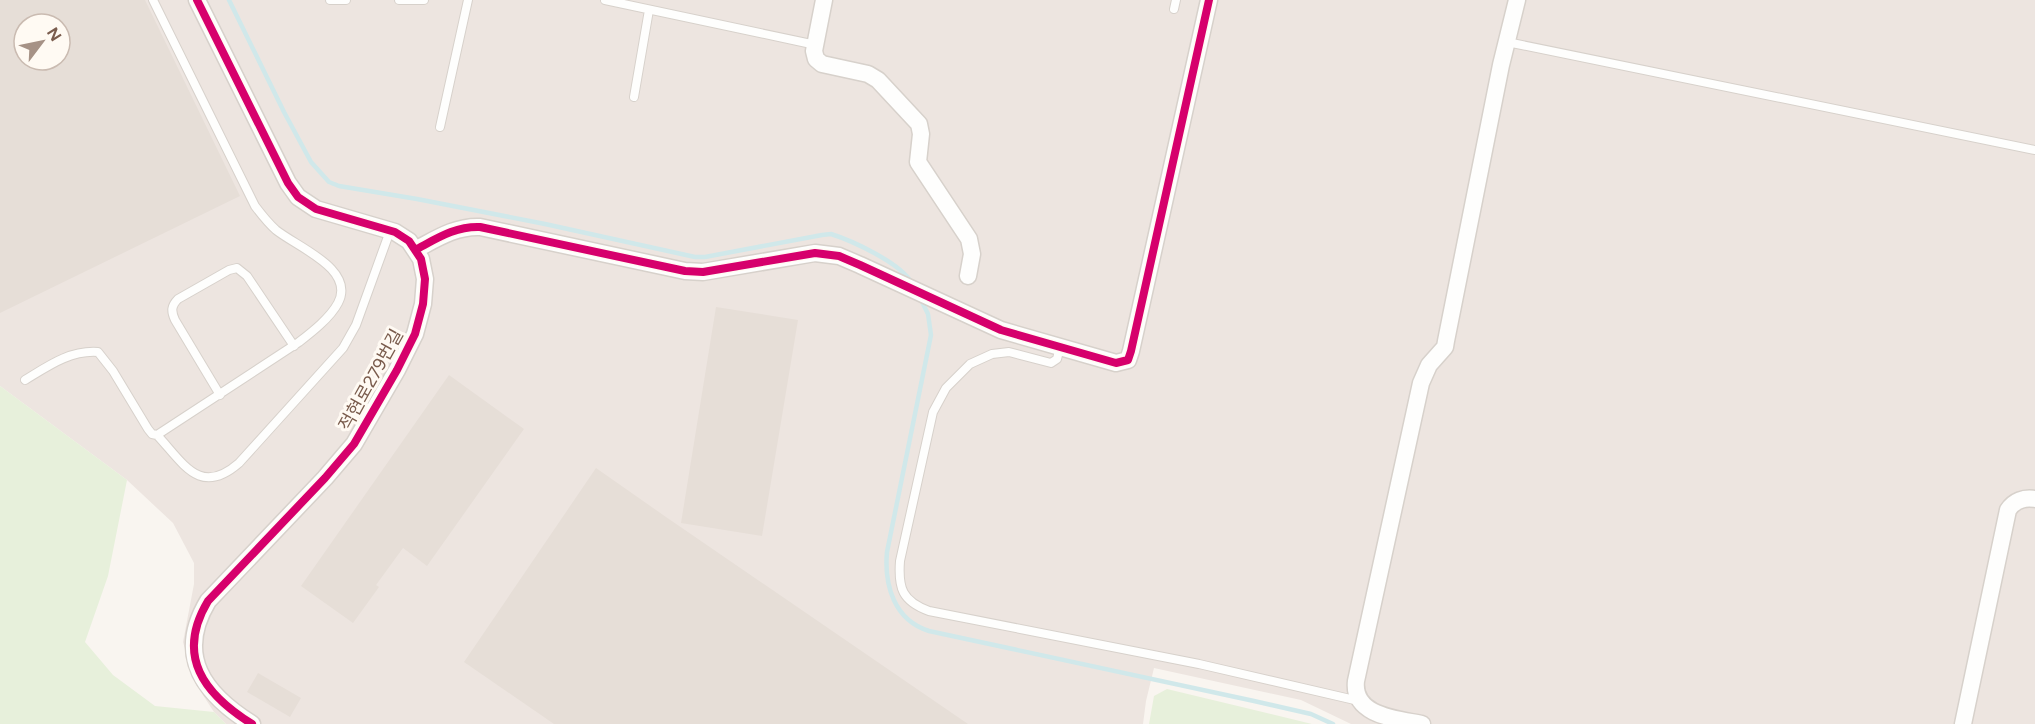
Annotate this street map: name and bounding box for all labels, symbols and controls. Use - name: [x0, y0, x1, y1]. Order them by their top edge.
- north arrow: [12, 12, 72, 72]
- text: N: [43, 24, 66, 45]
- street label: 적현로279번길: [334, 325, 408, 435]

